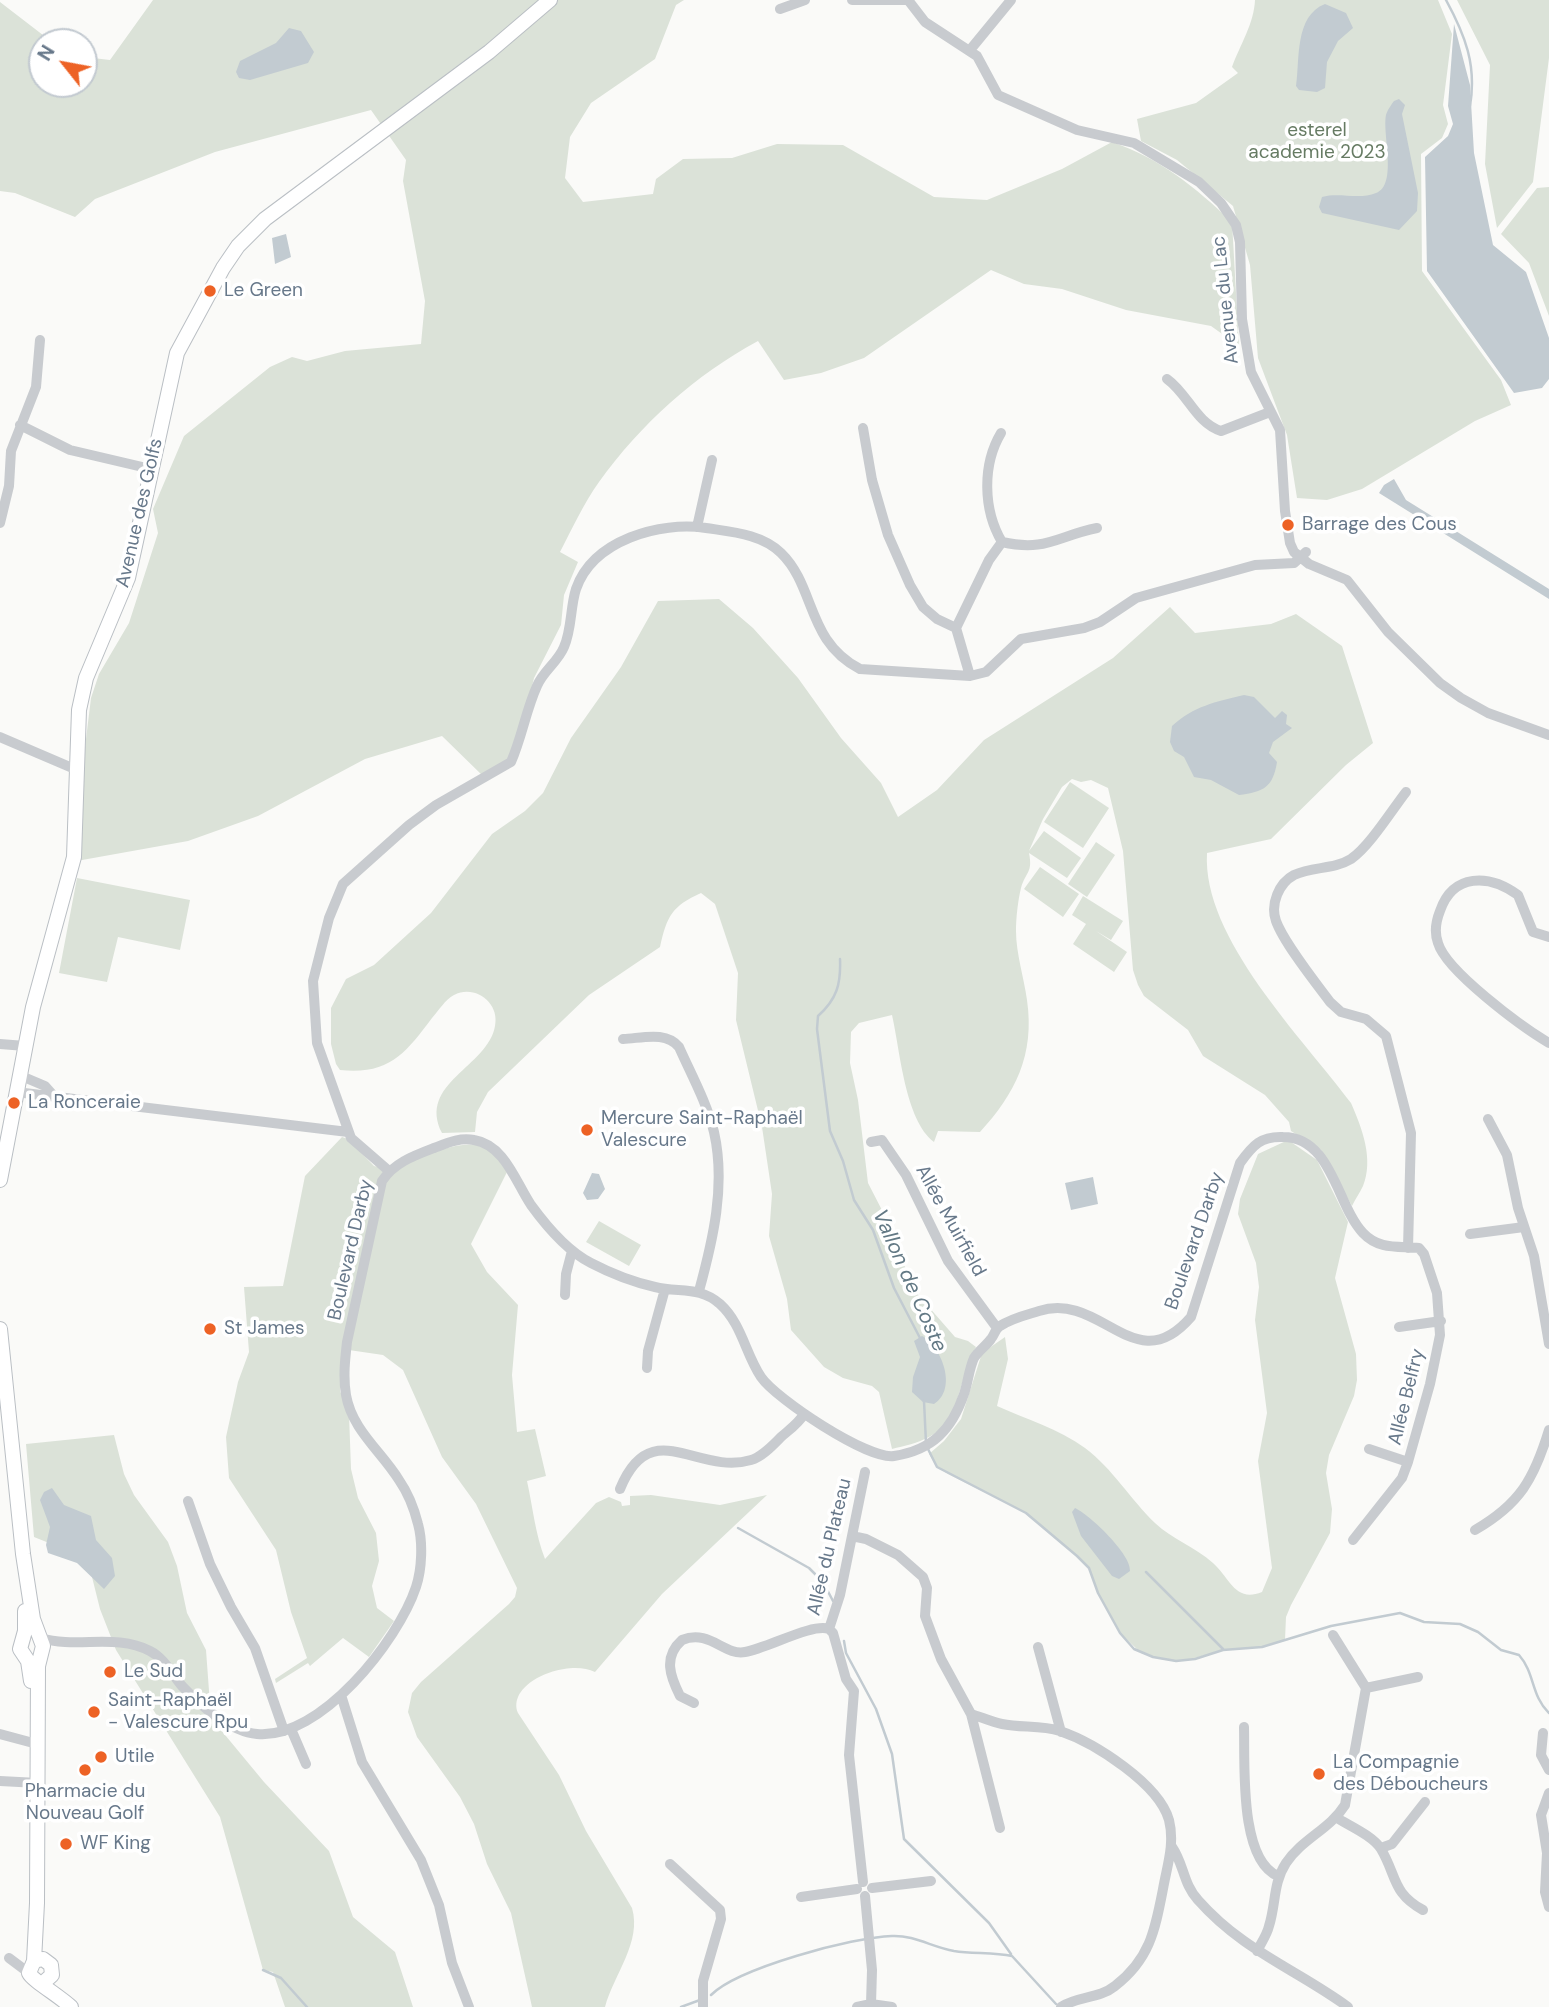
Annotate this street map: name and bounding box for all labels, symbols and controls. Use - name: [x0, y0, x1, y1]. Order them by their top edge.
- north arrow: [28, 28, 98, 98]
- text: N: [32, 41, 61, 65]
- park label: esterel academie 2023: [1248, 120, 1386, 164]
- street label: Avenue du Lac: [1208, 235, 1244, 365]
- place label: Le Green: [224, 280, 303, 302]
- marker: Le Green: [202, 283, 218, 299]
- street label: Avenue des Golfs: [112, 436, 168, 590]
- place label: Barrage des Cous: [1302, 514, 1457, 536]
- marker: Barrage des Cous: [1280, 517, 1296, 533]
- place label: La Ronceraie: [28, 1092, 141, 1114]
- marker: La Ronceraie: [6, 1095, 22, 1111]
- place label: Mercure Saint-Raphaël Valescure: [601, 1108, 803, 1152]
- marker: Mercure Saint-Raphaël Valescure: [579, 1122, 595, 1138]
- street label: Allée Muirfield: [910, 1161, 990, 1281]
- street label: Boulevard Darby: [1161, 1169, 1229, 1313]
- street label: Boulevard Darby: [324, 1177, 378, 1323]
- water label: Vallon de Coste: [866, 1206, 952, 1356]
- place label: St James: [224, 1318, 305, 1340]
- marker: St James: [202, 1321, 218, 1337]
- street label: Allée Belfry: [1384, 1347, 1430, 1447]
- street label: Allée du Plateau: [803, 1476, 857, 1618]
- place label: Le Sud: [124, 1661, 183, 1683]
- marker: Le Sud: [102, 1664, 118, 1680]
- place label: Saint-Raphaël - Valescure Rpu: [108, 1690, 248, 1734]
- marker: Saint-Raphaël - Valescure Rpu: [86, 1704, 102, 1720]
- place label: Utile: [115, 1746, 154, 1768]
- marker: Utile: [93, 1749, 109, 1765]
- place label: La Compagnie des Déboucheurs: [1333, 1752, 1488, 1796]
- marker: Pharmacie du Nouveau Golf: [77, 1762, 93, 1778]
- marker: La Compagnie des Déboucheurs: [1311, 1766, 1327, 1782]
- place label: Pharmacie du Nouveau Golf: [25, 1781, 145, 1825]
- place label: WF King: [80, 1833, 151, 1855]
- marker: WF King: [58, 1836, 74, 1852]

